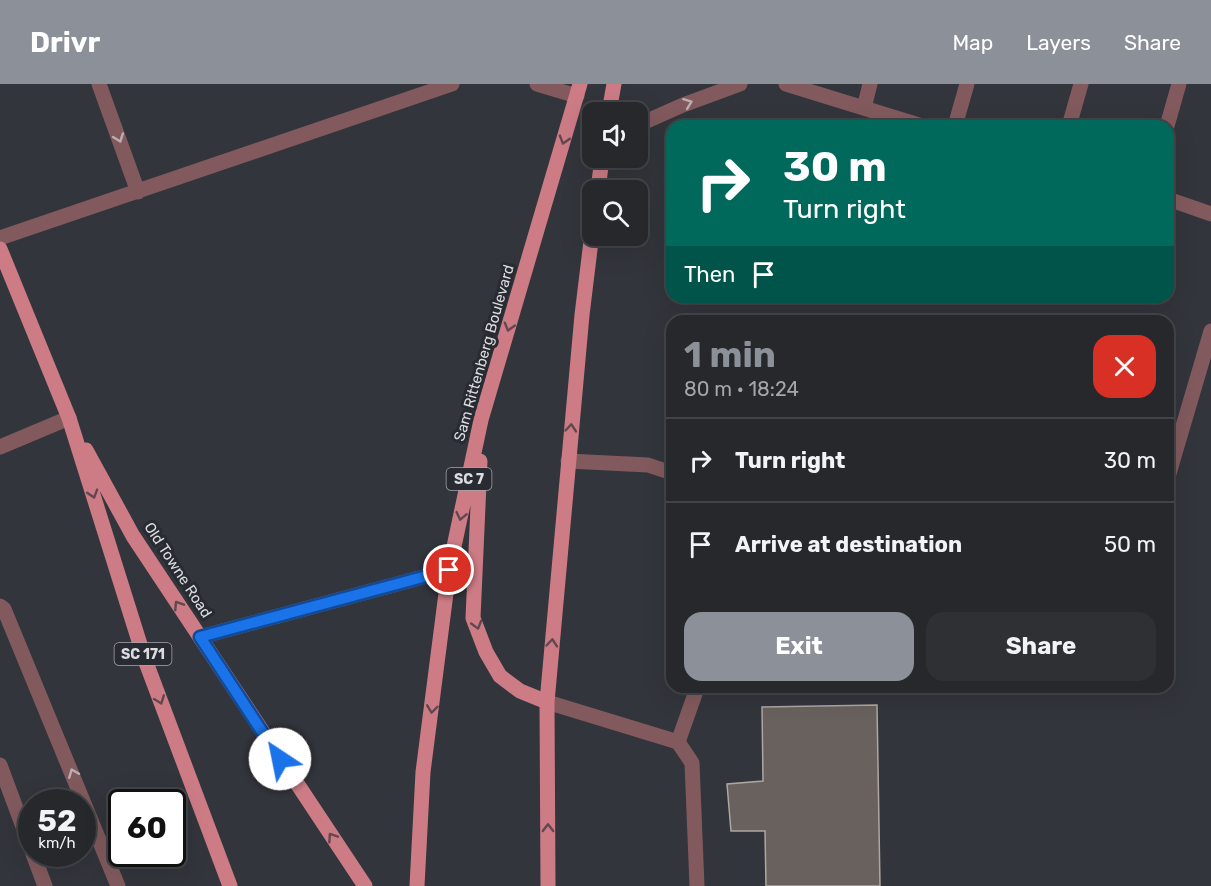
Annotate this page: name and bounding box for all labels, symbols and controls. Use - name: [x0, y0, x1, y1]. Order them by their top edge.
- text: Drivr: [30, 26, 100, 59]
- text: Map: [952, 30, 993, 55]
- text: Layers: [1026, 30, 1091, 55]
- text: Share: [1124, 30, 1181, 55]
- one-way arrow: [683, 98, 693, 111]
- map controls: [582, 102, 648, 246]
- button: sound: [582, 102, 648, 168]
- one-way arrow: [111, 132, 124, 143]
- one-way arrow: [559, 134, 571, 145]
- text: 30 m: [783, 142, 887, 192]
- icon: right: [684, 144, 762, 222]
- button: search: [582, 180, 648, 246]
- text: Turn right: [783, 193, 906, 225]
- icon: arrive: [747, 258, 780, 291]
- text: Then: [684, 261, 735, 288]
- street label: Sam Rittenberg Boulevard: [450, 263, 518, 443]
- one-way arrow: [504, 321, 516, 332]
- text: 1 min: [684, 333, 776, 376]
- button: close: [1093, 335, 1156, 398]
- text: 80 m · 18:24: [684, 377, 799, 401]
- one-way arrow: [564, 424, 577, 433]
- icon: right: [684, 444, 717, 477]
- text: Turn right: [735, 447, 845, 474]
- text: 30 m: [1104, 447, 1156, 474]
- road number: SC 7: [446, 468, 492, 490]
- one-way arrow: [86, 488, 98, 499]
- one-way arrow: [455, 511, 468, 521]
- street label: Old Towne Road: [140, 519, 216, 621]
- icon: arrive: [684, 528, 717, 561]
- text: Arrive at destination: [735, 531, 962, 558]
- text: 50 m: [1104, 531, 1156, 558]
- pin: [423, 544, 474, 595]
- icon: arrive: [432, 553, 465, 586]
- one-way arrow: [174, 600, 185, 611]
- button: Exit: [684, 612, 914, 681]
- button: Share: [926, 612, 1156, 681]
- one-way arrow: [469, 620, 482, 630]
- one-way arrow: [545, 639, 558, 648]
- road number: SC 171: [114, 643, 172, 665]
- one-way arrow: [153, 693, 165, 704]
- one-way arrow: [426, 704, 438, 713]
- position arrow: [248, 727, 312, 791]
- one-way arrow: [68, 769, 80, 780]
- speed limit sign: 60: [108, 789, 186, 867]
- text: 52: [38, 803, 76, 839]
- one-way arrow: [542, 823, 554, 832]
- one-way arrow: [328, 833, 339, 844]
- text: km/h: [38, 834, 76, 852]

